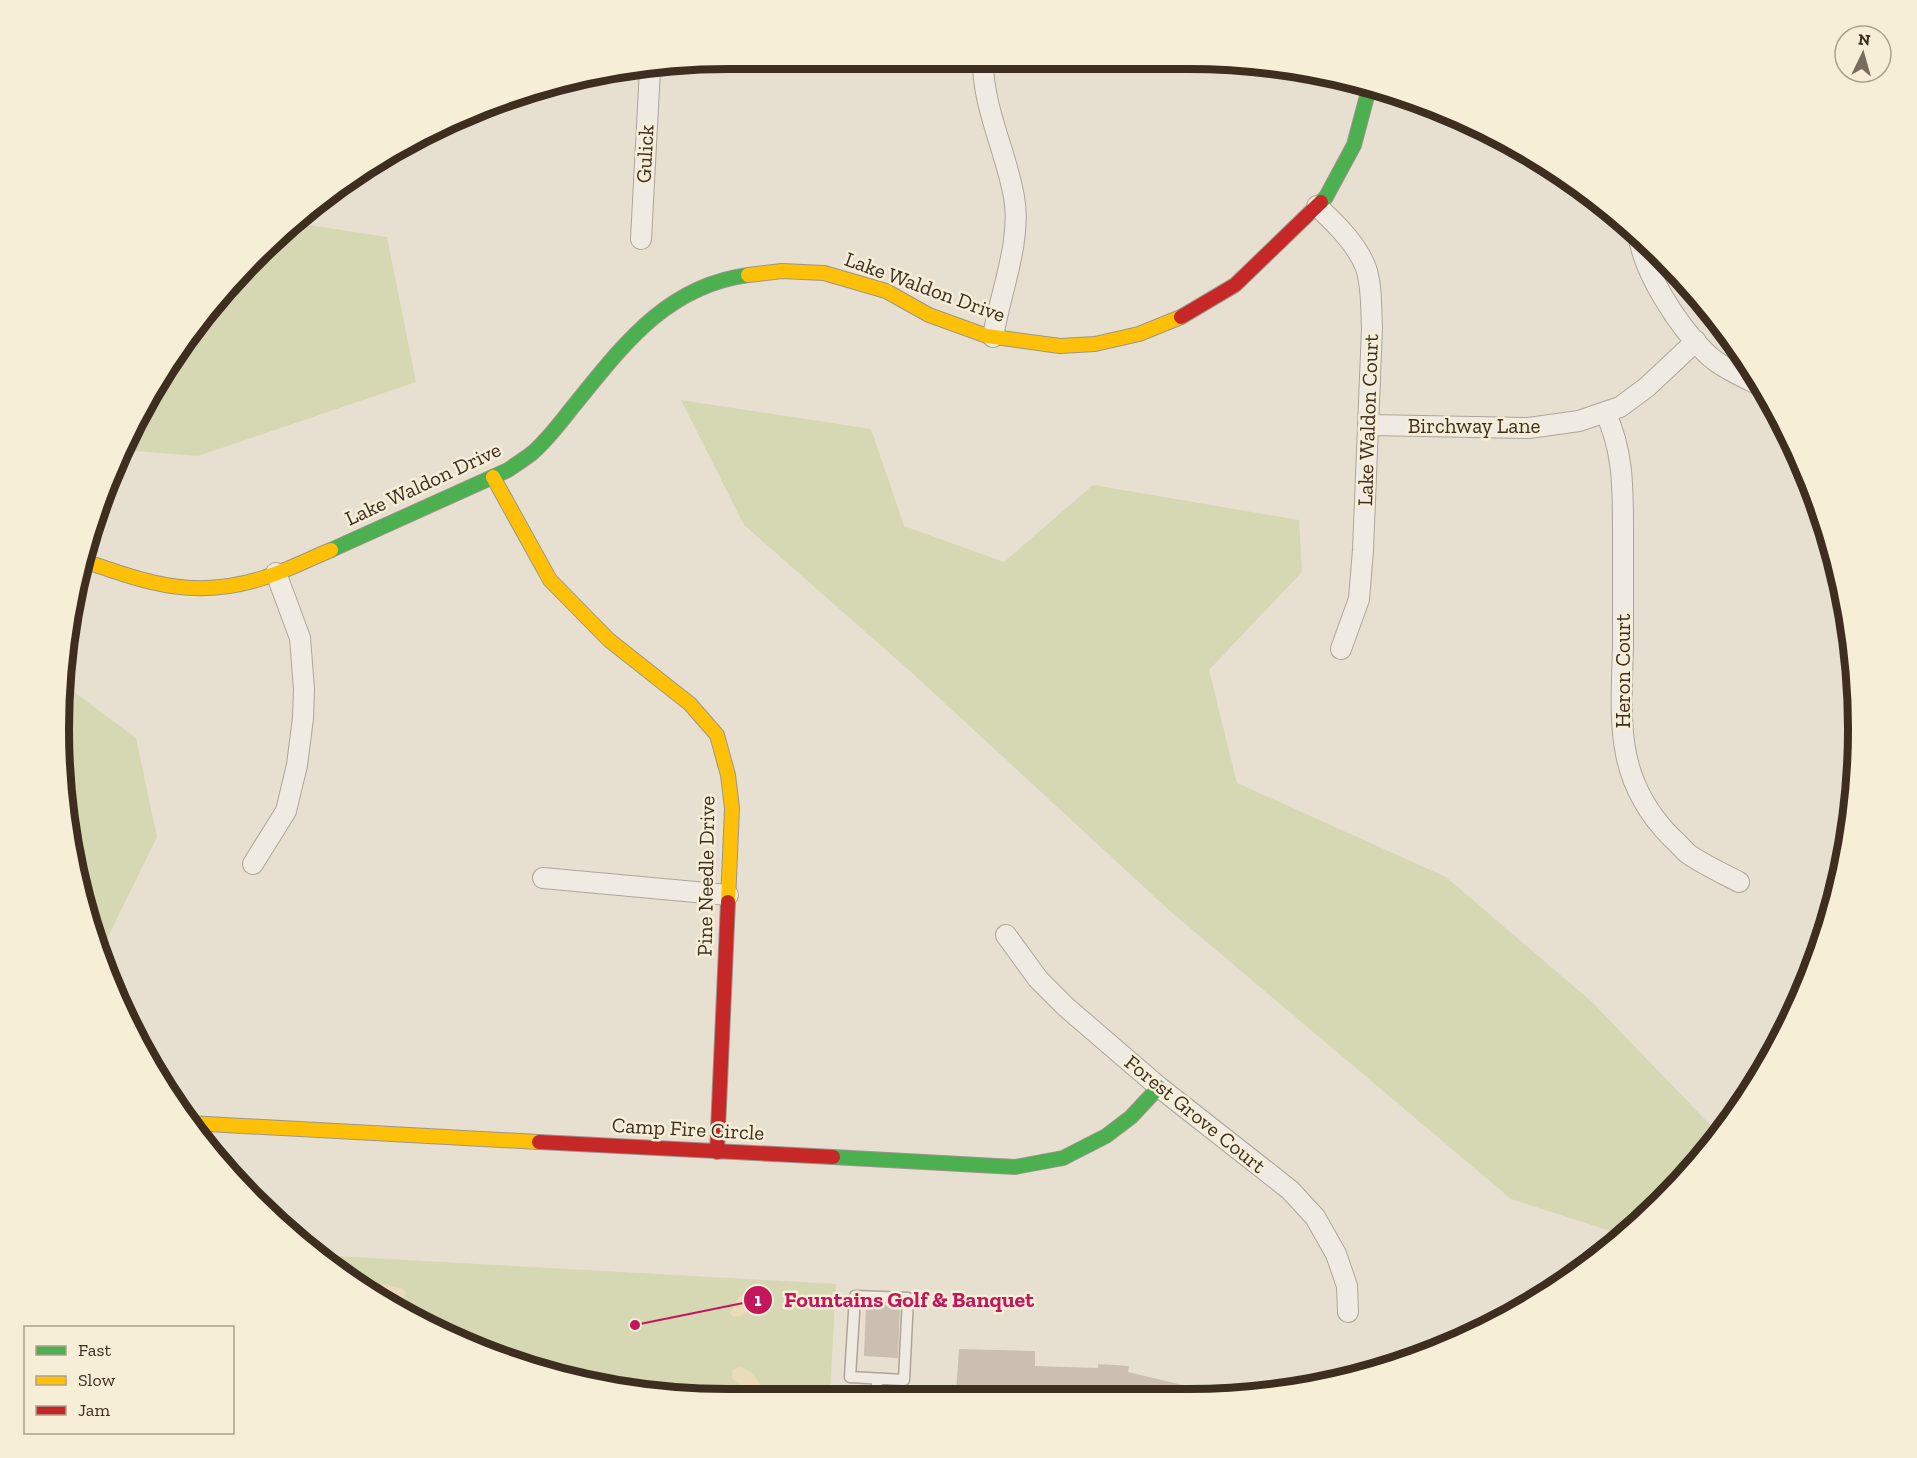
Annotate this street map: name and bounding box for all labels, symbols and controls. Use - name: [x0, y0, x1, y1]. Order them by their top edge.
- north arrow: [1833, 24, 1893, 84]
- text: N: [1857, 30, 1871, 50]
- street label: Gulick: [630, 124, 659, 184]
- street label: Lake Waldon Drive: [841, 246, 1009, 327]
- street label: Lake Waldon Court: [1352, 333, 1383, 507]
- street label: Birchway Lane: [1408, 413, 1540, 438]
- street label: Lake Waldon Drive: [341, 436, 505, 531]
- street label: Heron Court: [1610, 614, 1635, 728]
- street label: Pine Needle Drive: [692, 795, 719, 956]
- street label: Forest Grove Court: [1120, 1049, 1271, 1178]
- street label: Camp Fire Circle: [611, 1112, 765, 1145]
- callout: Fountains Golf & Banquet: [743, 1280, 1046, 1320]
- text: Fountains Golf & Banquet: [784, 1286, 1034, 1313]
- text: 1: [754, 1289, 762, 1311]
- legend: [24, 1326, 234, 1434]
- text: Fast: [78, 1339, 111, 1361]
- text: Slow: [78, 1369, 115, 1391]
- text: Jam: [78, 1399, 110, 1421]

